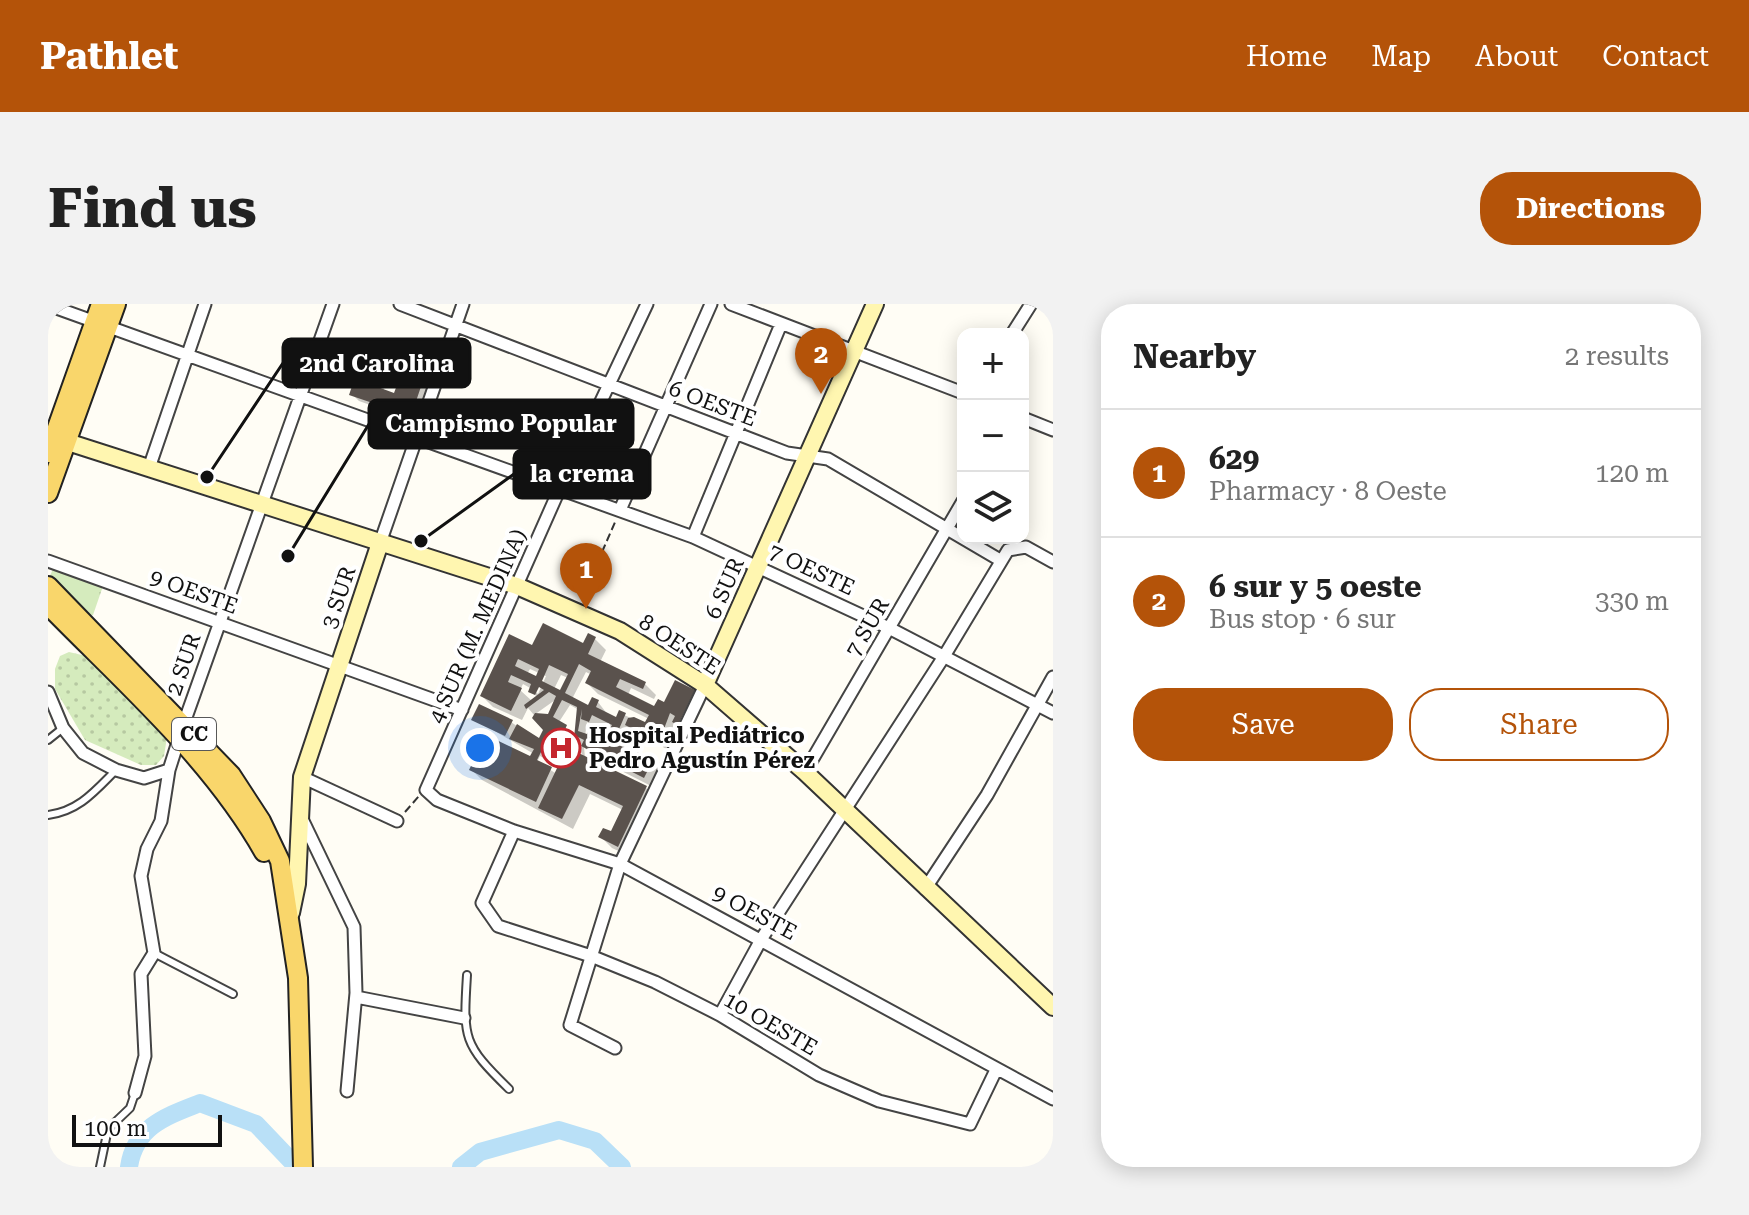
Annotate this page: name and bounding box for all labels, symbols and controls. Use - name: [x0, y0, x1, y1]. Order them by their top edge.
- text: Pathlet: [40, 34, 178, 78]
- text: Home: [1246, 40, 1327, 73]
- text: Map: [1371, 40, 1431, 73]
- text: About: [1475, 40, 1558, 73]
- text: Contact: [1602, 40, 1709, 73]
- button: Directions: [1480, 172, 1701, 245]
- text: Find us: [48, 175, 257, 241]
- pin: 2: [795, 328, 847, 394]
- map controls: [957, 328, 1029, 544]
- button: +: [957, 328, 1029, 400]
- text: Nearby: [1133, 336, 1256, 376]
- callout: 2nd Carolina: [283, 339, 470, 387]
- text: 2 results: [1565, 341, 1669, 371]
- text: 2nd Carolina: [300, 350, 454, 378]
- street label: 6 OESTE: [666, 375, 760, 432]
- callout: Campismo Popular: [369, 400, 633, 448]
- button: −: [957, 400, 1029, 472]
- text: Campismo Popular: [385, 410, 617, 438]
- text: 629: [1209, 441, 1259, 476]
- callout: la crema: [514, 450, 650, 498]
- text: 1: [1152, 458, 1166, 488]
- text: 120 m: [1595, 458, 1669, 488]
- text: la crema: [530, 460, 634, 488]
- button: layers: [957, 472, 1029, 544]
- text: Pharmacy · 8 Oeste: [1209, 476, 1447, 506]
- street label: 4 SUR (M. MEDINA): [423, 525, 531, 727]
- street label: 7 OESTE: [765, 539, 859, 600]
- pin: 1: [560, 543, 612, 609]
- street label: 6 SUR: [700, 554, 749, 623]
- street label: 3 SUR: [316, 563, 361, 632]
- street label: 9 OESTE: [146, 564, 241, 619]
- text: 6 sur y 5 oeste: [1209, 569, 1422, 604]
- text: 2: [1152, 586, 1166, 616]
- text: 330 m: [1595, 586, 1669, 616]
- street label: 7 SUR: [841, 593, 894, 661]
- text: Bus stop · 6 sur: [1209, 604, 1396, 634]
- street label: 8 OESTE: [634, 609, 725, 680]
- street label: 2 SUR: [161, 630, 206, 699]
- button: Save: [1133, 688, 1393, 761]
- button: Share: [1409, 688, 1669, 761]
- road number: CC: [172, 718, 216, 750]
- place label: Hospital Pediátrico Pedro Agustín Pérez: [589, 723, 815, 773]
- hospital icon: Hospital Pediátrico Pedro Agustín Pérez: [540, 727, 582, 769]
- your location: [460, 728, 500, 768]
- street label: 9 OESTE: [708, 880, 801, 945]
- street label: 10 OESTE: [719, 987, 822, 1060]
- scale bar: [72, 1111, 222, 1147]
- text: 100 m: [84, 1116, 147, 1141]

